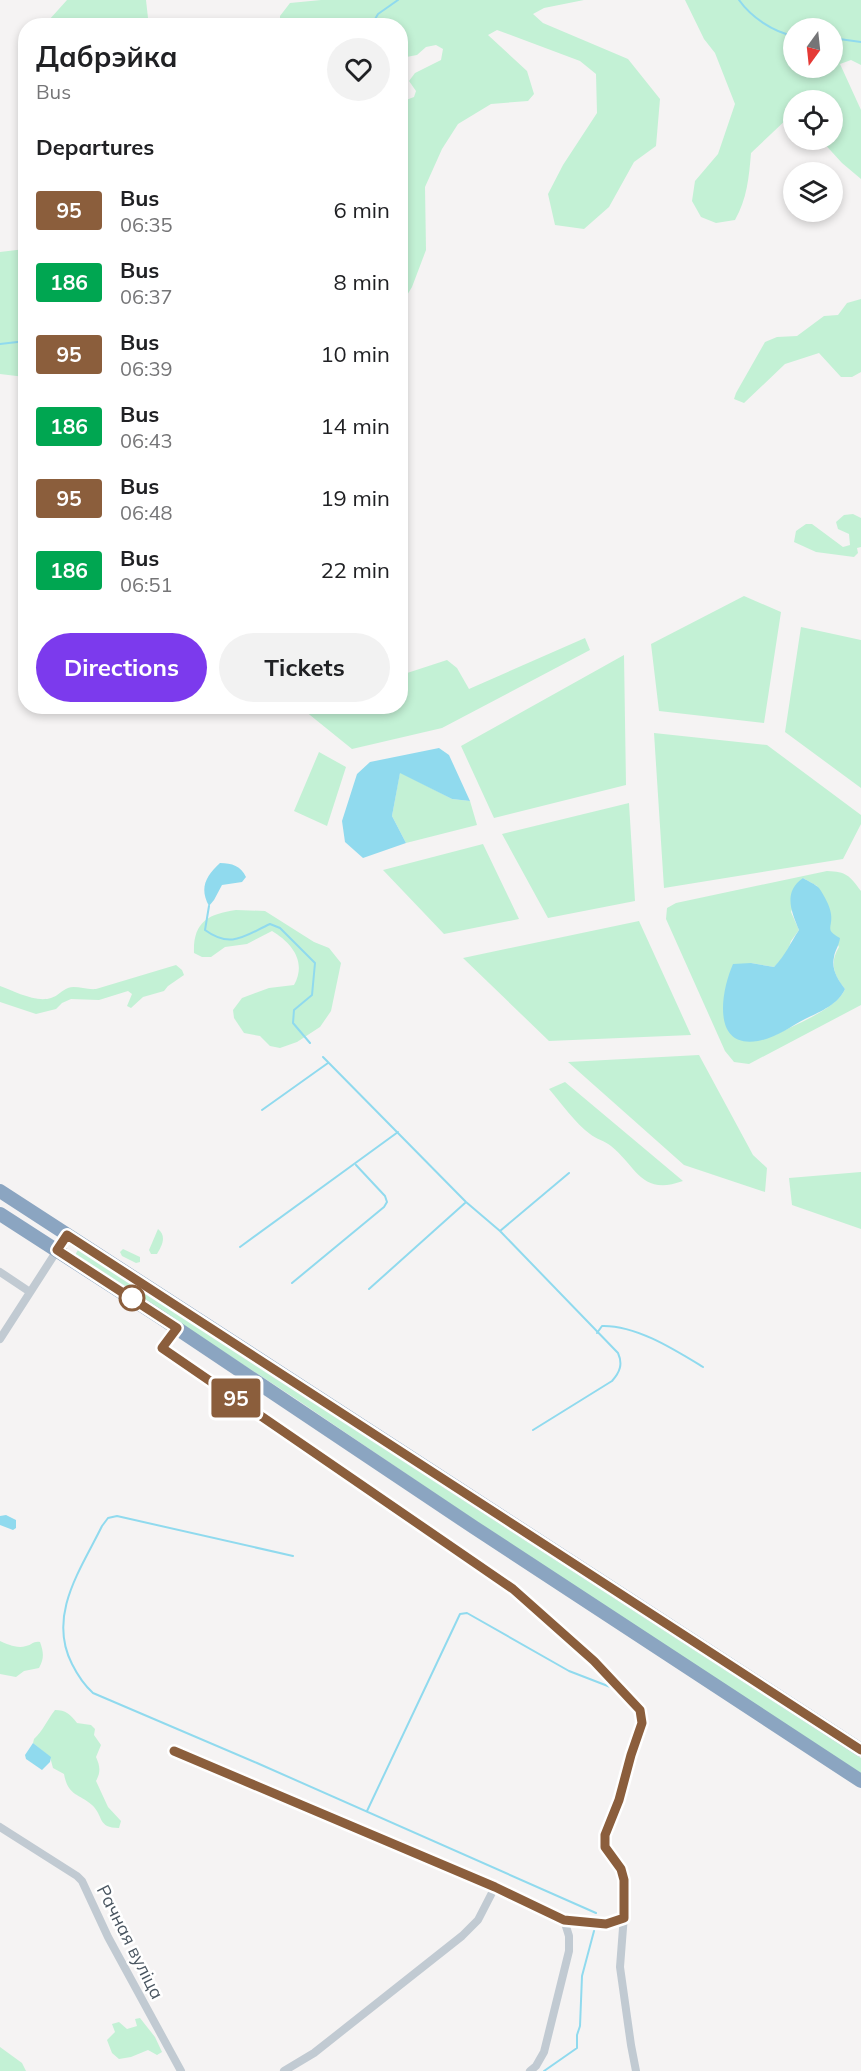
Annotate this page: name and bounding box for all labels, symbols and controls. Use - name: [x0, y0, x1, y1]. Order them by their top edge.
- north arrow: [783, 18, 843, 78]
- map controls: [783, 18, 843, 222]
- button: heart: [327, 38, 390, 101]
- text: Дабрэйка: [36, 39, 178, 74]
- text: Bus: [36, 79, 71, 104]
- button: locate: [783, 90, 843, 150]
- text: Departures: [36, 133, 154, 161]
- button: layers: [783, 162, 843, 222]
- text: Bus: [120, 184, 159, 212]
- text: 6 min: [334, 196, 390, 224]
- text: 95: [56, 197, 82, 223]
- text: 06:35: [120, 212, 173, 237]
- text: Bus: [120, 256, 159, 284]
- text: 8 min: [334, 268, 390, 296]
- text: 186: [50, 269, 88, 295]
- text: 06:37: [120, 284, 173, 309]
- text: Bus: [120, 328, 159, 356]
- text: 10 min: [320, 340, 390, 368]
- text: 95: [56, 341, 82, 367]
- text: 06:39: [120, 356, 173, 381]
- text: Bus: [120, 400, 159, 428]
- text: 14 min: [320, 412, 390, 440]
- text: 186: [50, 413, 88, 439]
- text: 06:43: [120, 428, 173, 453]
- text: Bus: [120, 472, 159, 500]
- text: 19 min: [320, 484, 390, 512]
- text: 95: [56, 485, 82, 511]
- text: 06:48: [120, 500, 173, 525]
- text: Bus: [120, 544, 159, 572]
- text: 22 min: [320, 556, 390, 584]
- text: 186: [50, 557, 88, 583]
- text: 06:51: [120, 572, 173, 597]
- button: Directions: [36, 633, 207, 702]
- button: Tickets: [219, 633, 390, 702]
- unlabelled marker: [119, 1285, 145, 1311]
- line badge: 95: [209, 1378, 263, 1418]
- text: 95: [223, 1385, 249, 1411]
- street label: Рачная вуліца: [92, 1881, 169, 2003]

